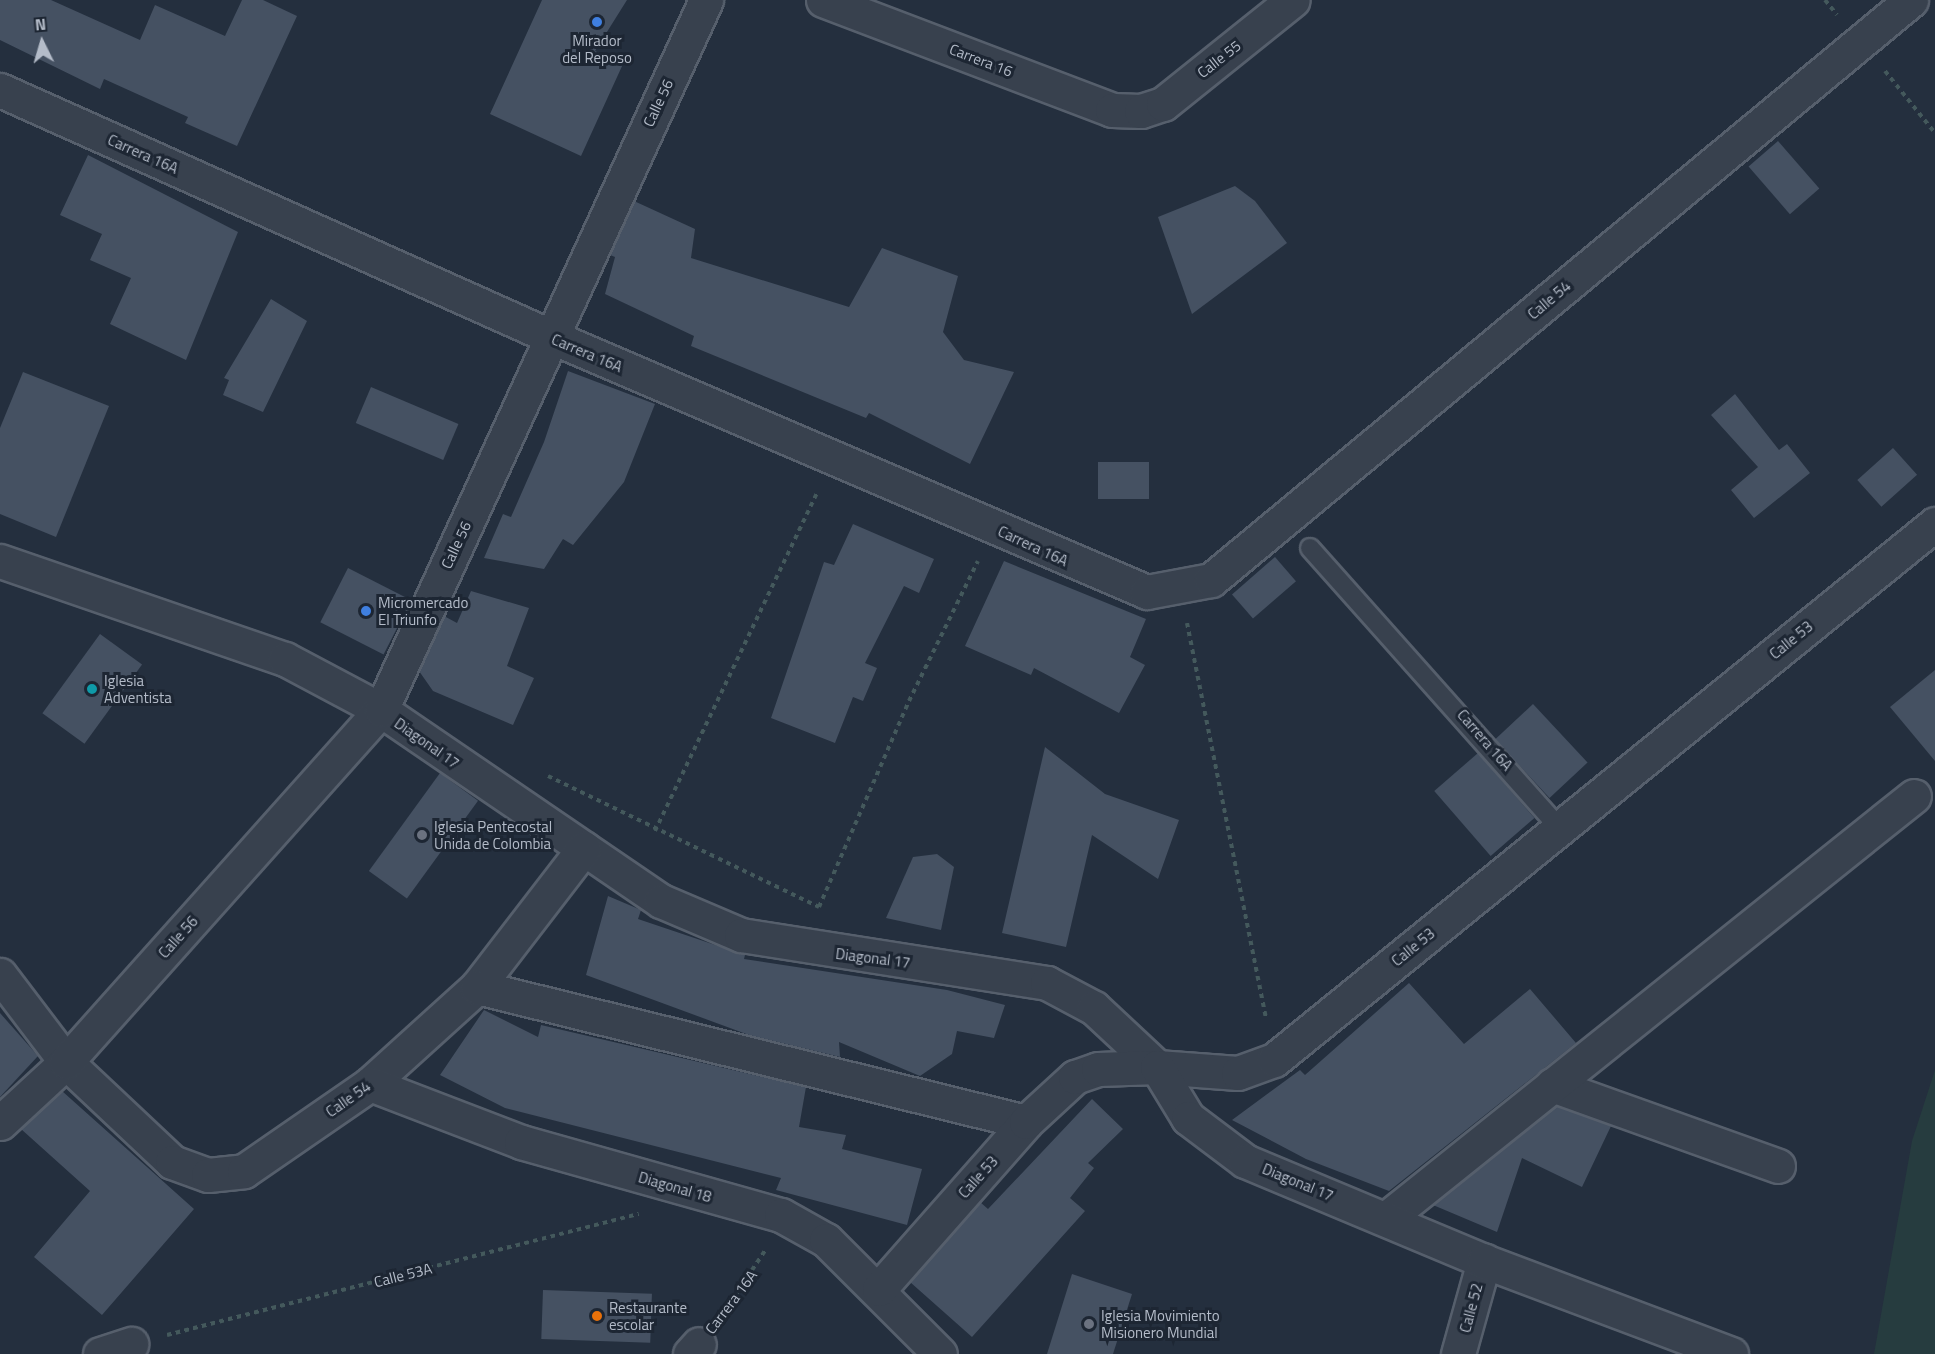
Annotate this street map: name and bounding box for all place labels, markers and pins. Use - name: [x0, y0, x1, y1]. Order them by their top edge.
- marker: Mirador del Reposo: [590, 15, 604, 29]
- place label: Mirador del Reposo: [562, 31, 632, 66]
- place label: Micromercado El Triunfo: [378, 593, 468, 628]
- marker: Micromercado El Triunfo: [359, 604, 373, 618]
- place label: Iglesia Adventista: [104, 671, 172, 706]
- marker: Iglesia Adventista: [85, 682, 99, 696]
- place label: Iglesia Pentecostal Unida de Colombia: [434, 817, 552, 852]
- marker: Iglesia Pentecostal Unida de Colombia: [415, 828, 429, 842]
- place label: Restaurante escolar: [609, 1298, 687, 1333]
- place label: Iglesia Movimiento Misionero Mundial: [1101, 1306, 1220, 1341]
- marker: Restaurante escolar: [590, 1309, 604, 1323]
- marker: Iglesia Movimiento Misionero Mundial: [1082, 1317, 1096, 1331]

